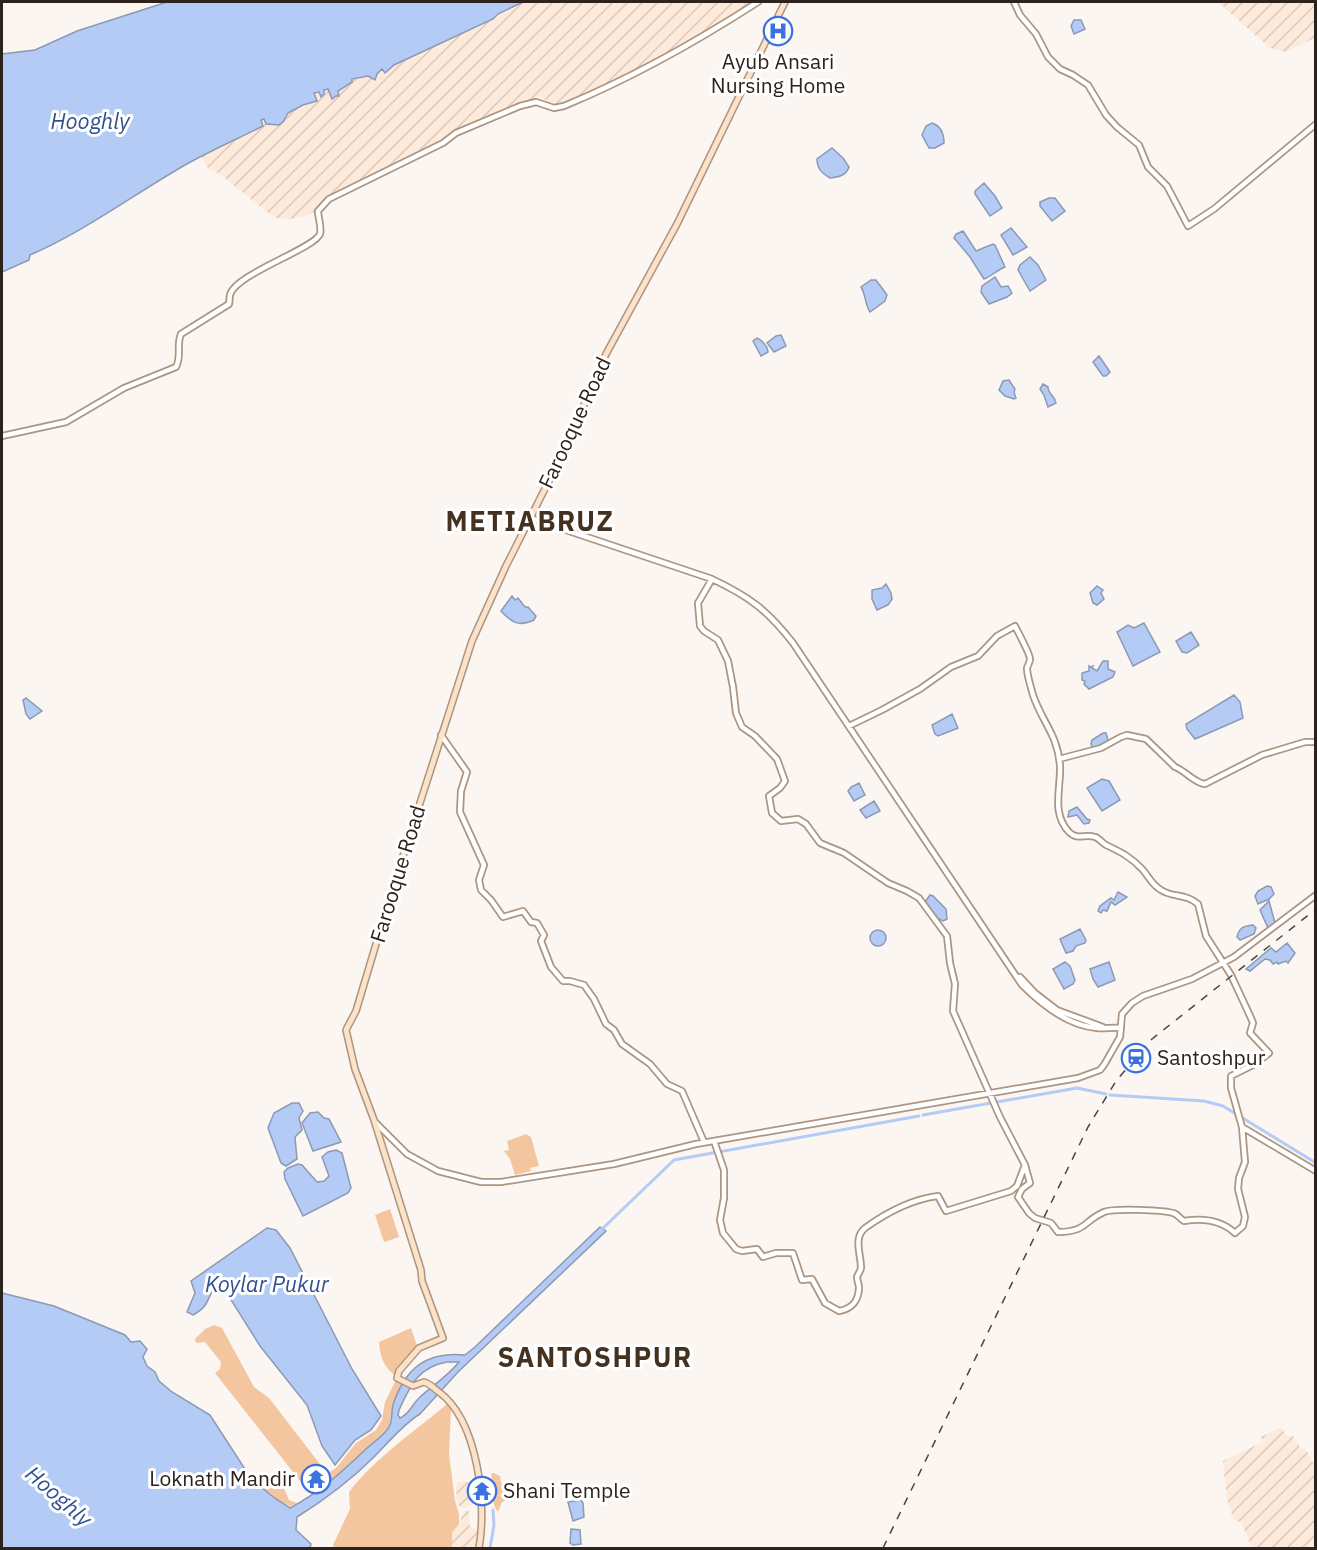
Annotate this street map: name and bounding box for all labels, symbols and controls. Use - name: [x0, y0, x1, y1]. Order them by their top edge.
- hospital icon: Ayub Ansari Nursing Home: [762, 15, 794, 47]
- place label: Ayub Ansari Nursing Home: [711, 47, 845, 99]
- water label: Hooghly: [50, 106, 131, 135]
- street label: Farooque Road: [531, 352, 617, 493]
- district label: METIABRUZ: [446, 503, 614, 538]
- street label: Farooque Road: [363, 802, 431, 946]
- station icon: Santoshpur: [1120, 1042, 1152, 1074]
- place label: Santoshpur: [1157, 1043, 1266, 1071]
- water label: Koylar Pukur: [205, 1269, 330, 1298]
- district label: SANTOSHPUR: [497, 1339, 693, 1374]
- water label: Hooghly: [20, 1459, 100, 1533]
- temple icon: Loknath Mandir: [300, 1463, 332, 1495]
- place label: Loknath Mandir: [149, 1464, 295, 1492]
- temple icon: Shani Temple: [466, 1475, 498, 1507]
- place label: Shani Temple: [503, 1476, 630, 1504]

